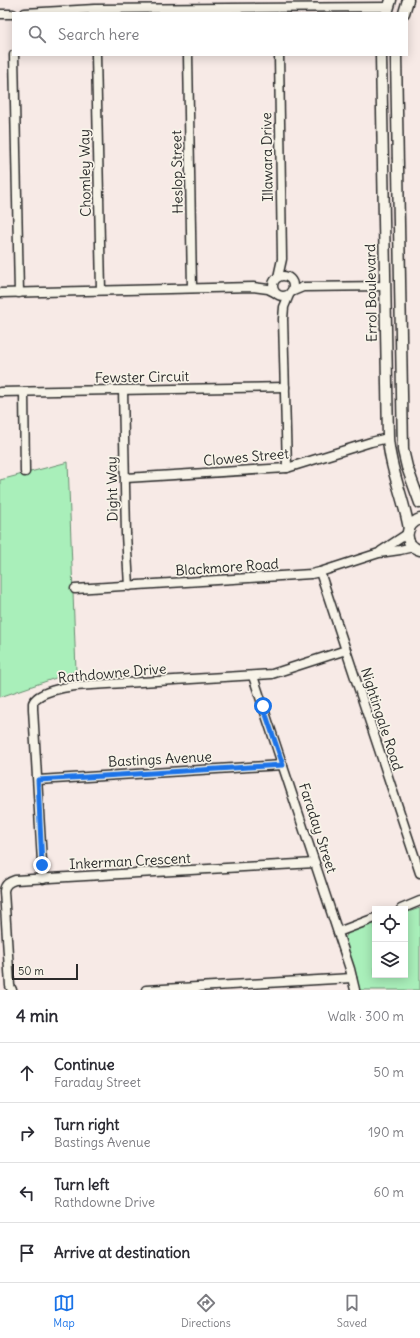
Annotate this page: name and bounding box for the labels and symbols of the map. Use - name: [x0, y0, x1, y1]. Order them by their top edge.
- street label: Illawara Drive: [257, 112, 277, 202]
- street label: Chomley Way: [75, 129, 95, 217]
- street label: Heslop Street: [167, 130, 187, 214]
- street label: Errol Boulevard: [361, 244, 381, 342]
- street label: Fewster Circuit: [95, 367, 190, 387]
- street label: Clowes Street: [202, 444, 290, 470]
- street label: Dight Way: [102, 456, 122, 522]
- street label: Blackmore Road: [175, 554, 279, 580]
- street label: Rathdowne Drive: [57, 659, 167, 687]
- street label: Nightingale Road: [357, 665, 407, 773]
- route start: [254, 697, 272, 715]
- street label: Bastings Avenue: [108, 747, 212, 771]
- street label: Faraday Street: [295, 781, 341, 876]
- street label: Inkerman Crescent: [69, 849, 191, 873]
- route end: [33, 856, 51, 874]
- scale bar: [12, 962, 78, 981]

